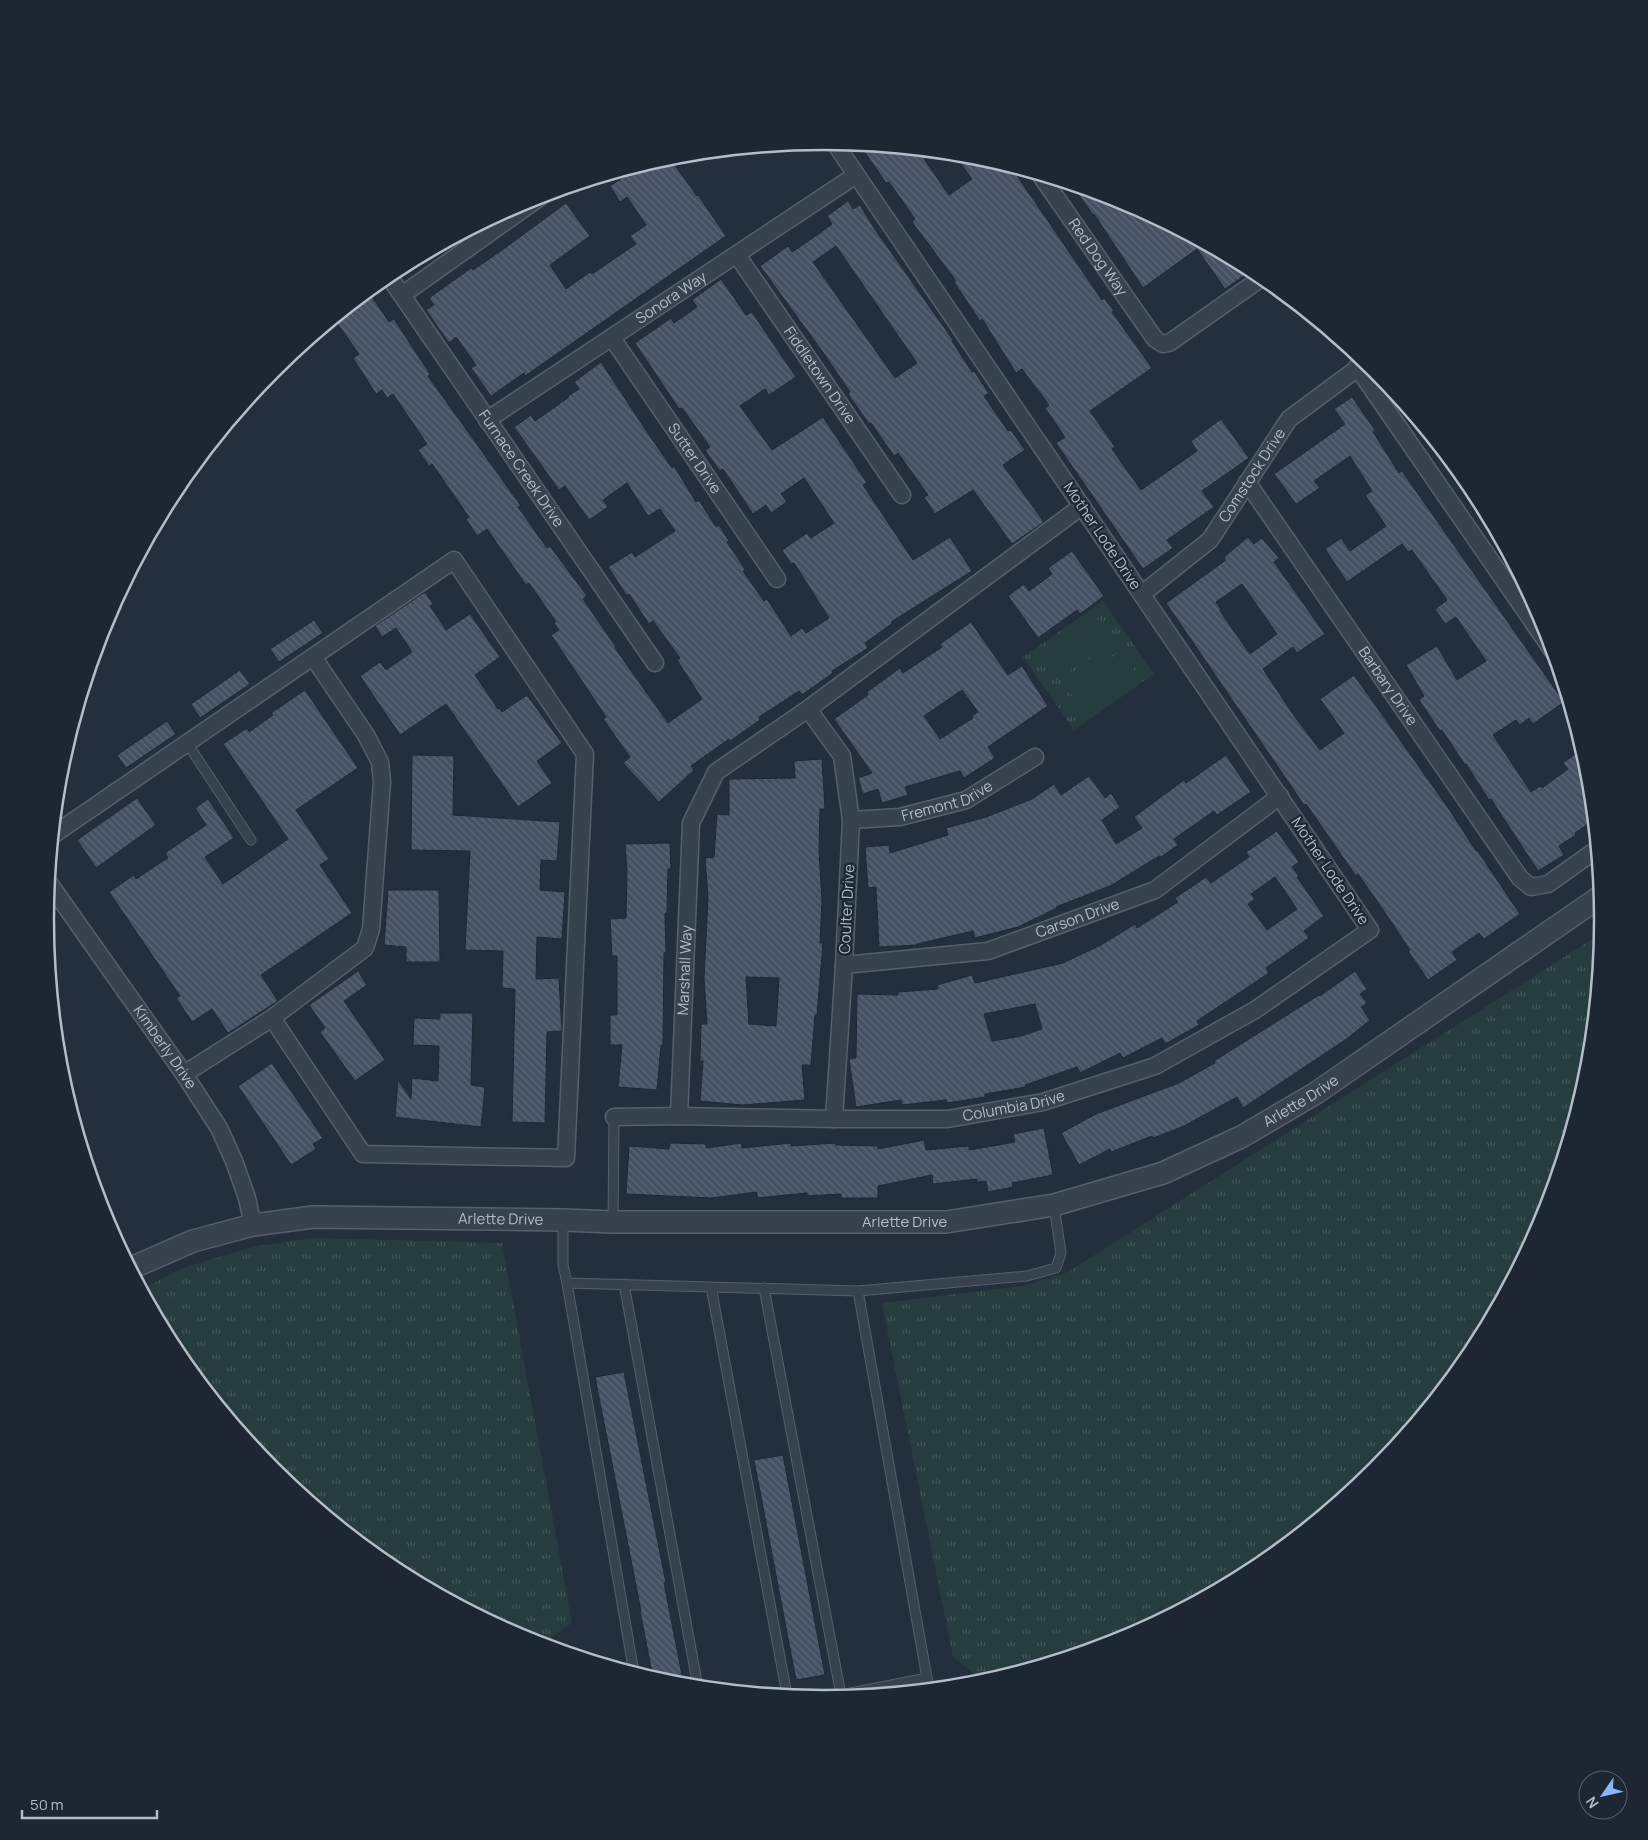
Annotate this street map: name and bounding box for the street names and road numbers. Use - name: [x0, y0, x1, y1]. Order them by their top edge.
- street label: Red Dog Way: [1064, 214, 1133, 300]
- street label: Sonora Way: [631, 266, 711, 329]
- street label: Fiddletown Drive: [779, 322, 861, 428]
- street label: Furnace Creek Drive: [474, 405, 570, 531]
- street label: Sutter Drive: [663, 419, 727, 498]
- street label: Comstock Drive: [1213, 424, 1290, 526]
- street label: Mother Lode Drive: [1059, 478, 1146, 594]
- street label: Barbary Drive: [1354, 642, 1423, 730]
- street label: Fremont Drive: [899, 775, 997, 826]
- street label: Mother Lode Drive: [1287, 813, 1374, 929]
- street label: Coulter Drive: [834, 863, 859, 954]
- street label: Carson Drive: [1032, 893, 1122, 943]
- street label: Marshall Way: [672, 924, 697, 1016]
- street label: Kimberly Drive: [129, 1001, 202, 1093]
- street label: Arlette Drive: [1259, 1069, 1343, 1132]
- street label: Columbia Drive: [961, 1085, 1067, 1126]
- street label: Arlette Drive: [458, 1208, 544, 1230]
- street label: Arlette Drive: [862, 1211, 948, 1232]

